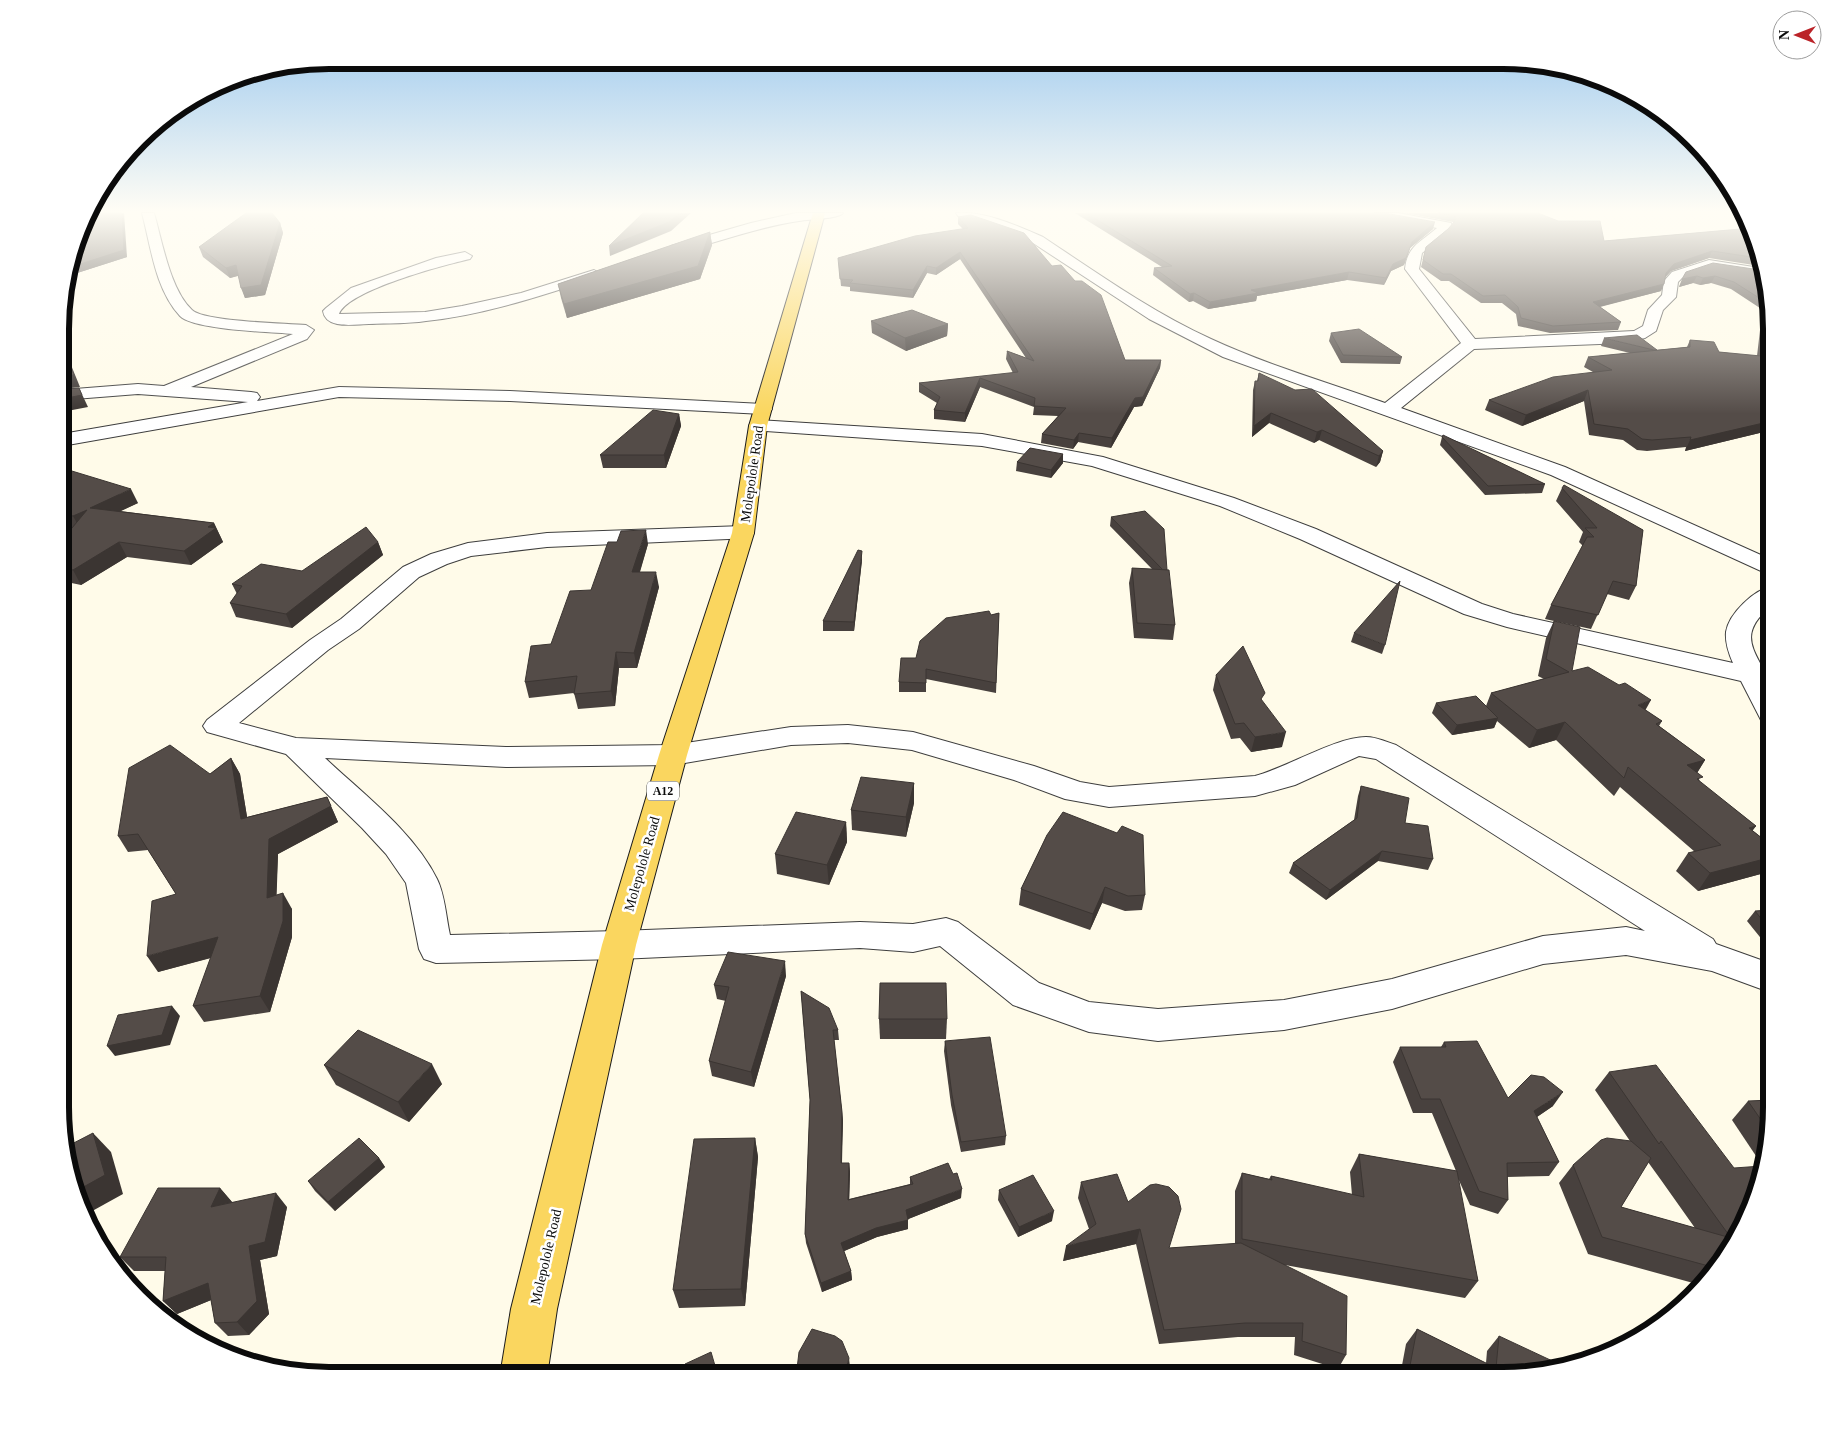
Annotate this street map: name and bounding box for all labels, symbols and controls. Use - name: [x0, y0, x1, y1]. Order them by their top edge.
- north arrow: [1772, 10, 1822, 60]
- text: N: [1777, 30, 1792, 40]
- street label: Molepolole Road: [738, 425, 766, 523]
- road number: A12: [647, 781, 679, 800]
- street label: Molepolole Road: [621, 815, 663, 913]
- street label: Molepolole Road: [528, 1208, 564, 1306]

